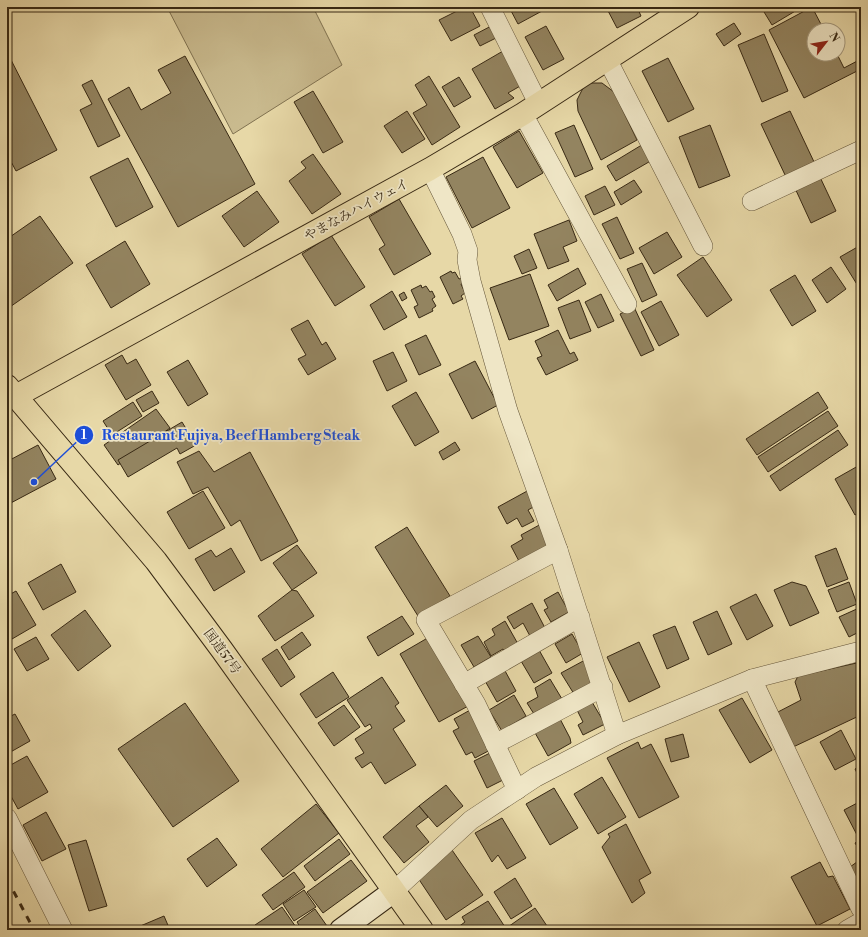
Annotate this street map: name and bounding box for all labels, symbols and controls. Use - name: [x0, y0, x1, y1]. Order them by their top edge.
- north arrow: [806, 22, 846, 62]
- text: N: [825, 30, 842, 45]
- street label: やまなみハイウェイ: [301, 175, 412, 244]
- callout: Restaurant Fujiya, Beef Hamberg Steak: [74, 422, 368, 448]
- text: Restaurant Fujiya, Beef Hamberg Steak: [102, 427, 361, 445]
- text: 1: [81, 428, 87, 443]
- street label: 国道57号: [200, 626, 244, 677]

